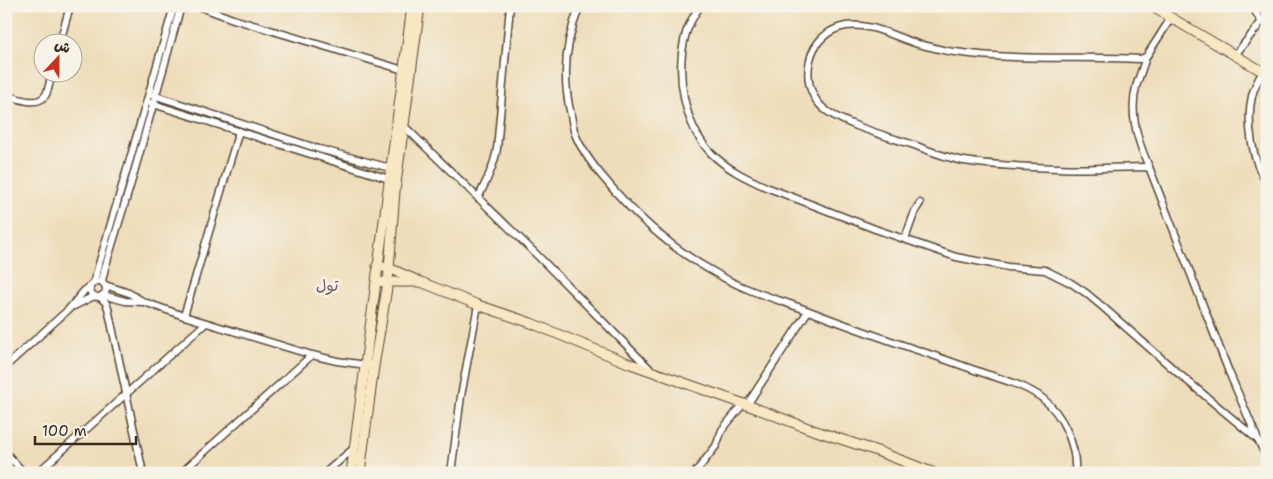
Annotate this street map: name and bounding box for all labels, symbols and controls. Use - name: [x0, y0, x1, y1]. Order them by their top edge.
- north arrow: [32, 32, 82, 82]
- text: ش: [52, 35, 73, 57]
- district label: تول: [316, 275, 339, 296]
- scale bar: [35, 414, 136, 446]
- text: 100 m: [42, 421, 87, 441]

